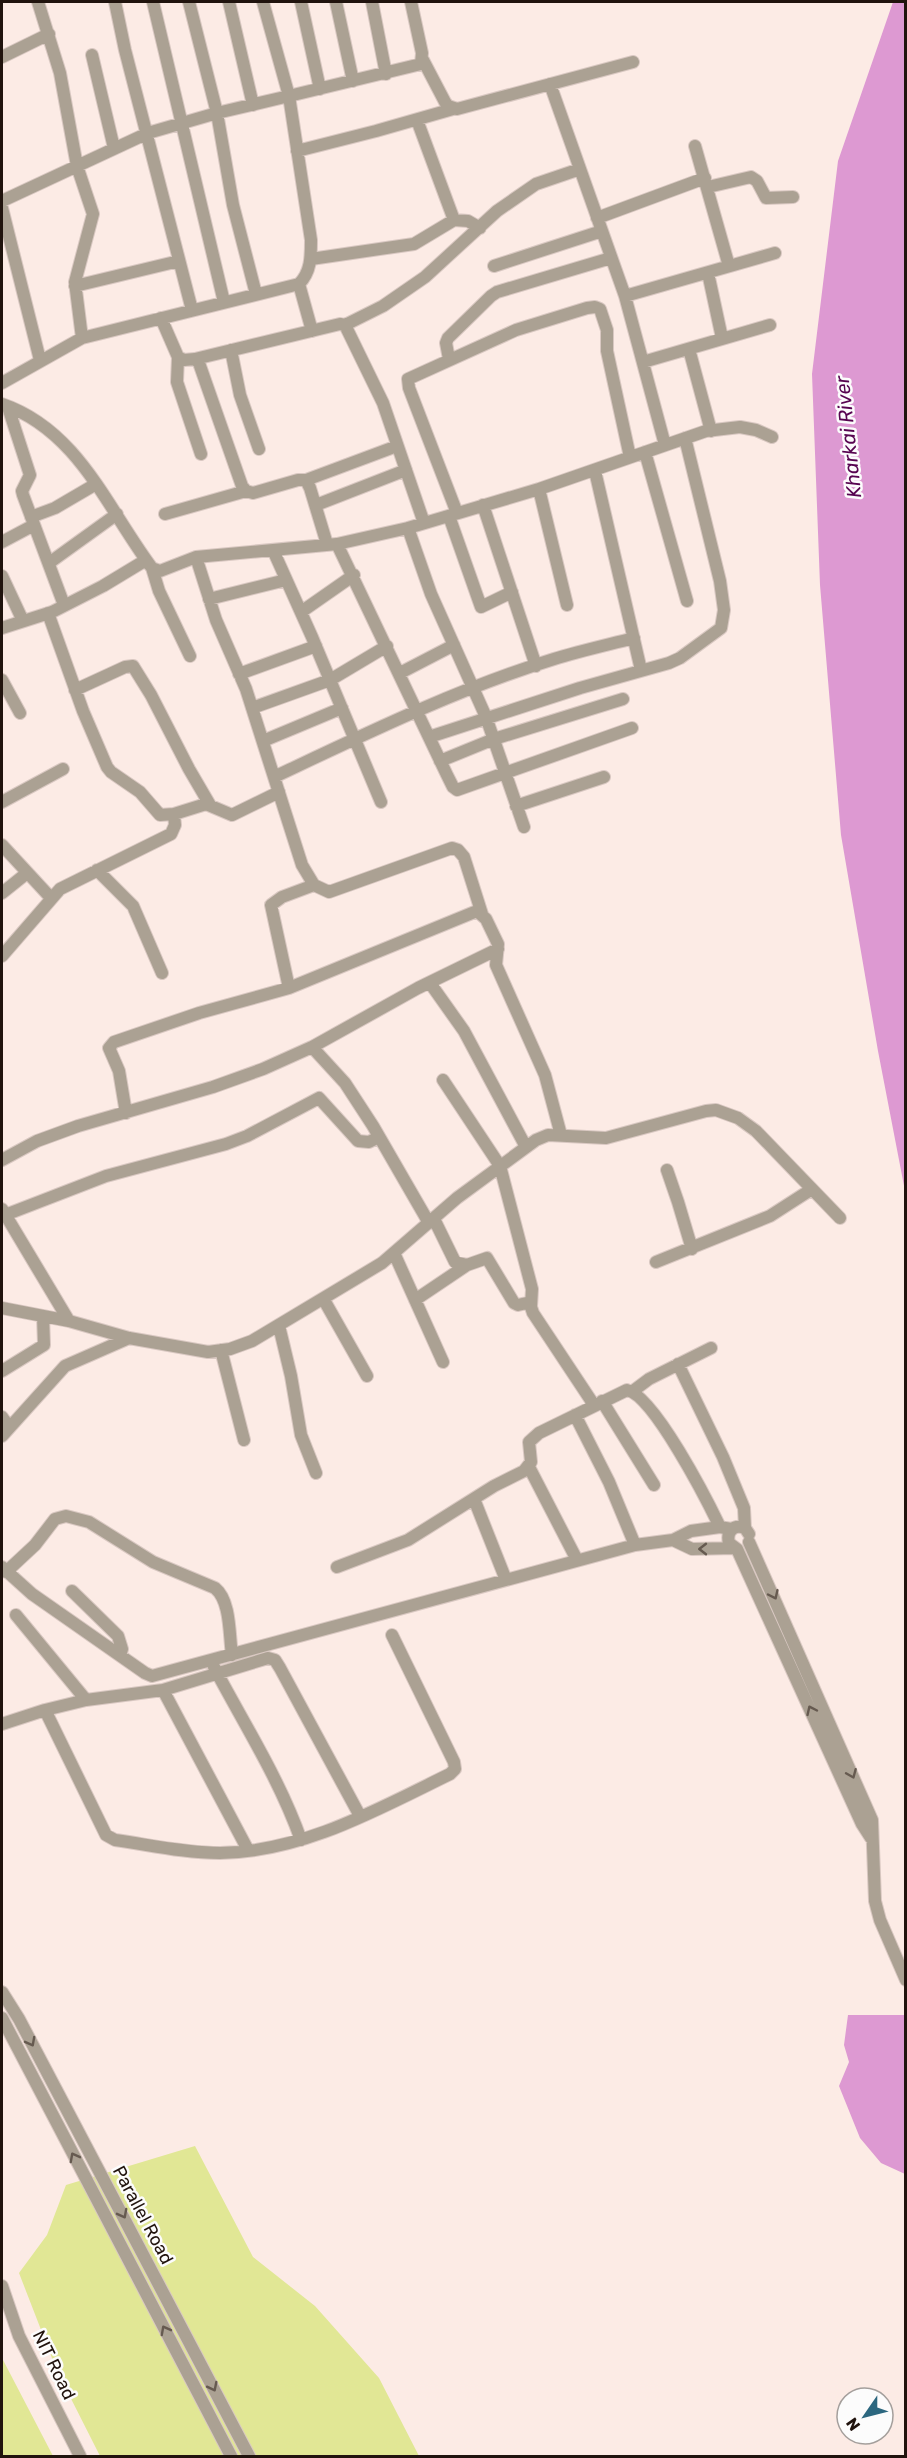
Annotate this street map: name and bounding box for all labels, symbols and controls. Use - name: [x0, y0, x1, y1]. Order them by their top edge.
- water label: Kharkai River: [830, 373, 866, 499]
- one-way arrow: [698, 1543, 707, 1555]
- one-way arrow: [766, 1588, 778, 1599]
- one-way arrow: [806, 1705, 818, 1716]
- one-way arrow: [845, 1767, 857, 1778]
- one-way arrow: [24, 2036, 35, 2046]
- one-way arrow: [70, 2153, 82, 2164]
- street label: Parallel Road: [108, 2162, 178, 2268]
- one-way arrow: [116, 2208, 127, 2218]
- one-way arrow: [160, 2325, 172, 2336]
- street label: NIT Road: [28, 2327, 80, 2403]
- one-way arrow: [206, 2381, 217, 2391]
- north arrow: [835, 2386, 895, 2446]
- text: N: [842, 2414, 864, 2434]

